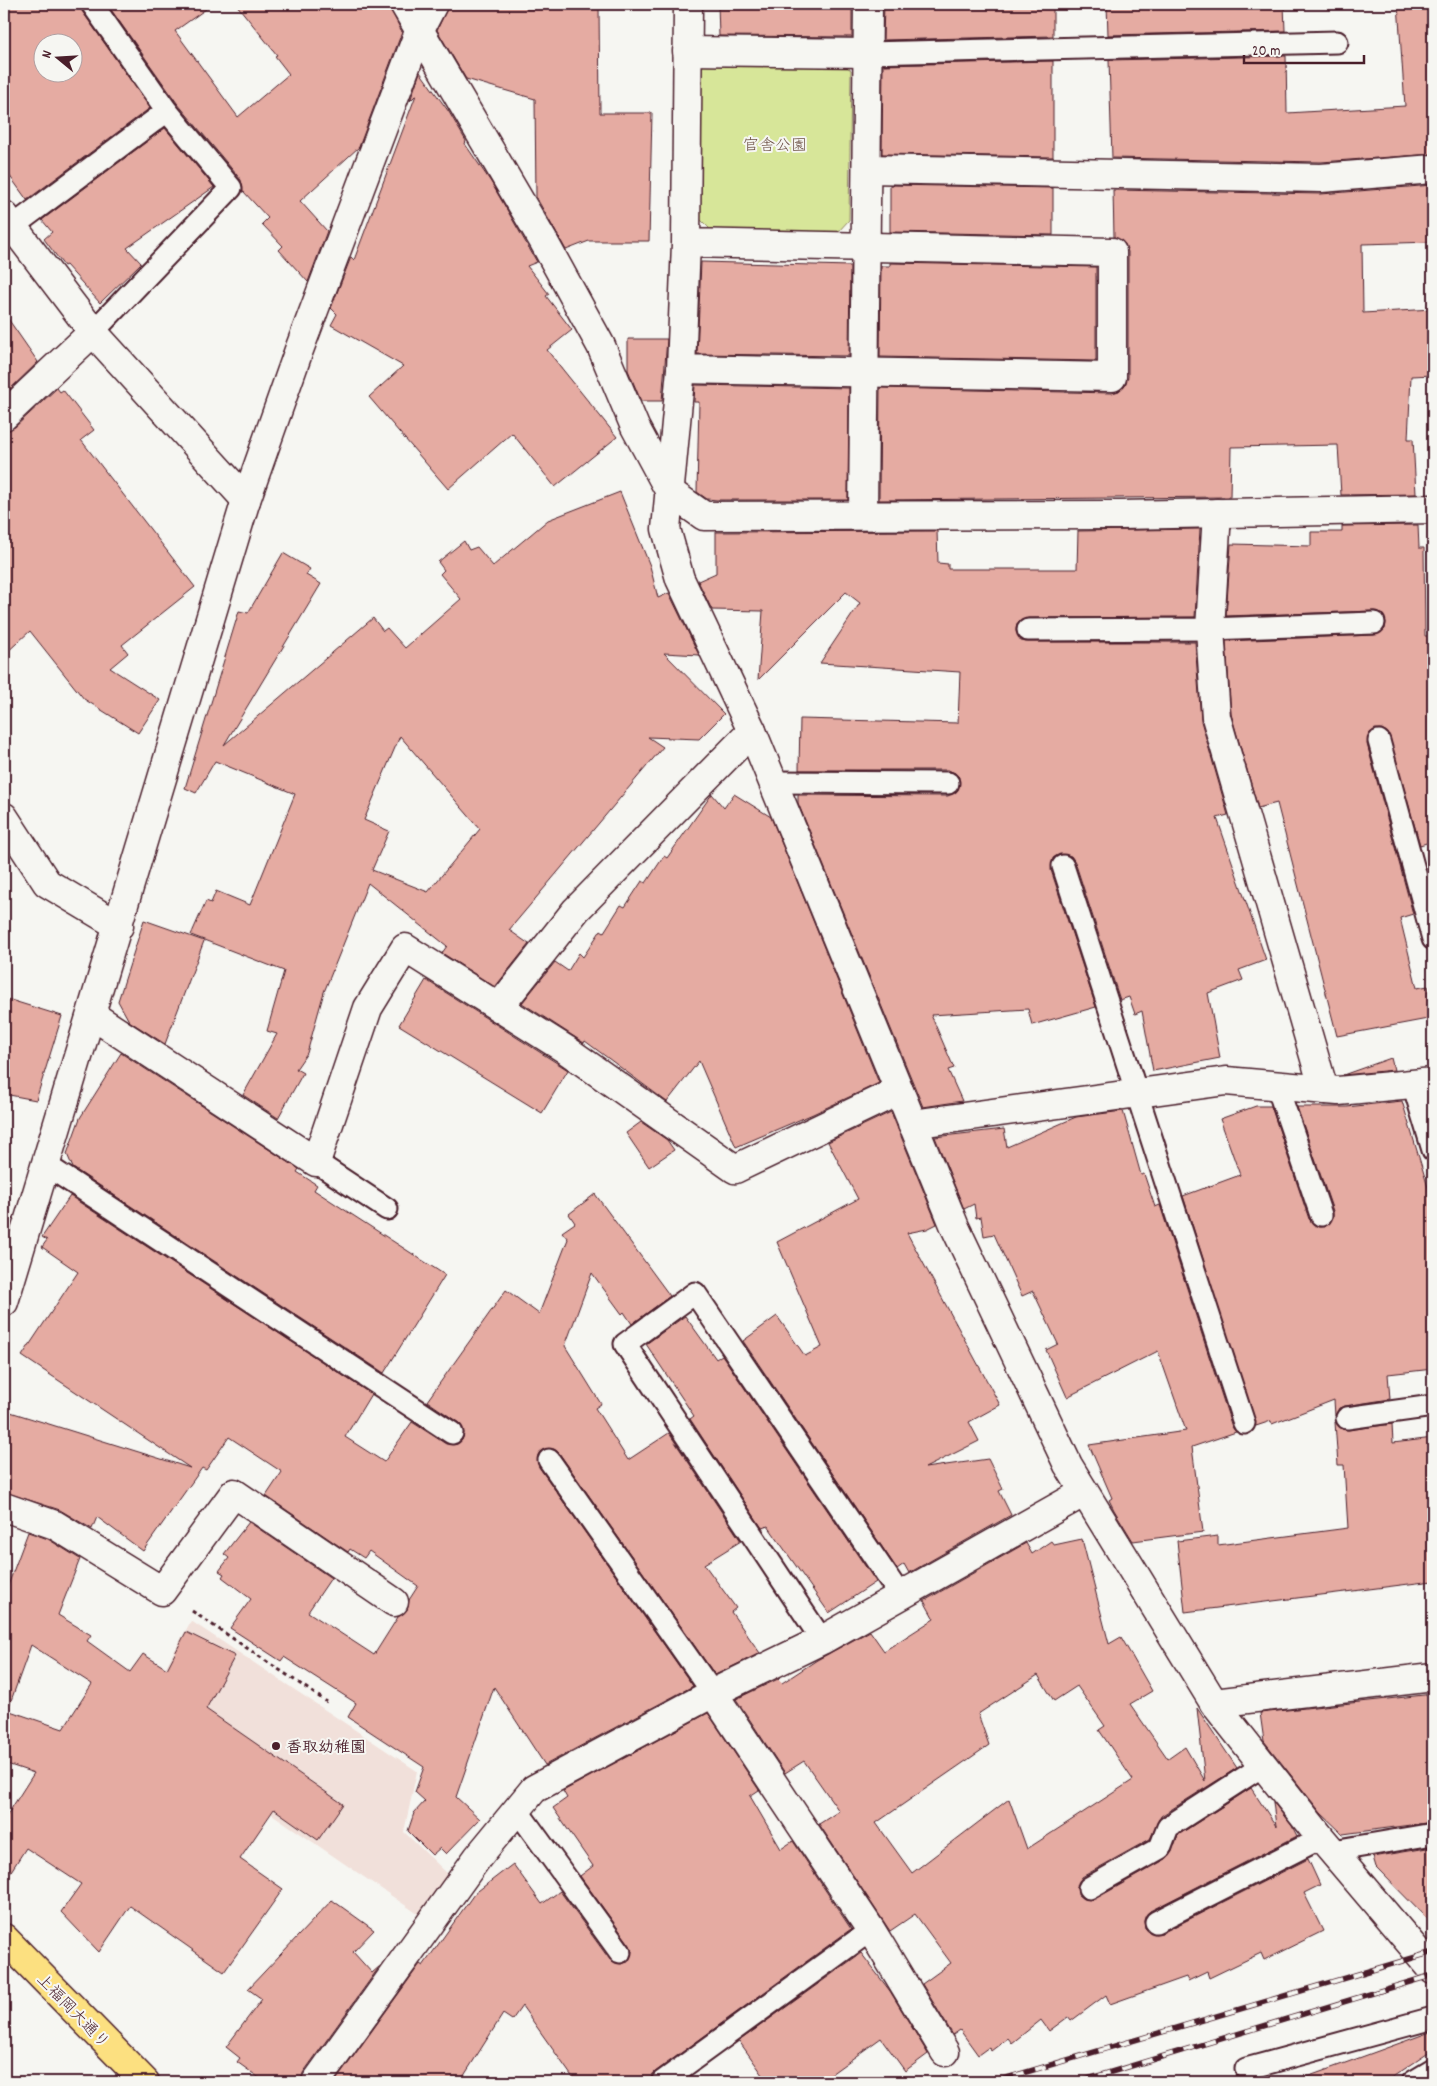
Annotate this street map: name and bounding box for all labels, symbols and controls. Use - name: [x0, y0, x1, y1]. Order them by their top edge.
- north arrow: [32, 32, 82, 82]
- scale bar: [1244, 32, 1364, 64]
- text: 20 m: [1252, 41, 1280, 63]
- text: N: [37, 48, 58, 61]
- park label: 官舎公園: [743, 135, 807, 158]
- place label: 香取幼稚園: [286, 1737, 366, 1760]
- marker: 香取幼稚園: [270, 1740, 282, 1752]
- street label: 上福岡大通り: [31, 1969, 114, 2054]

